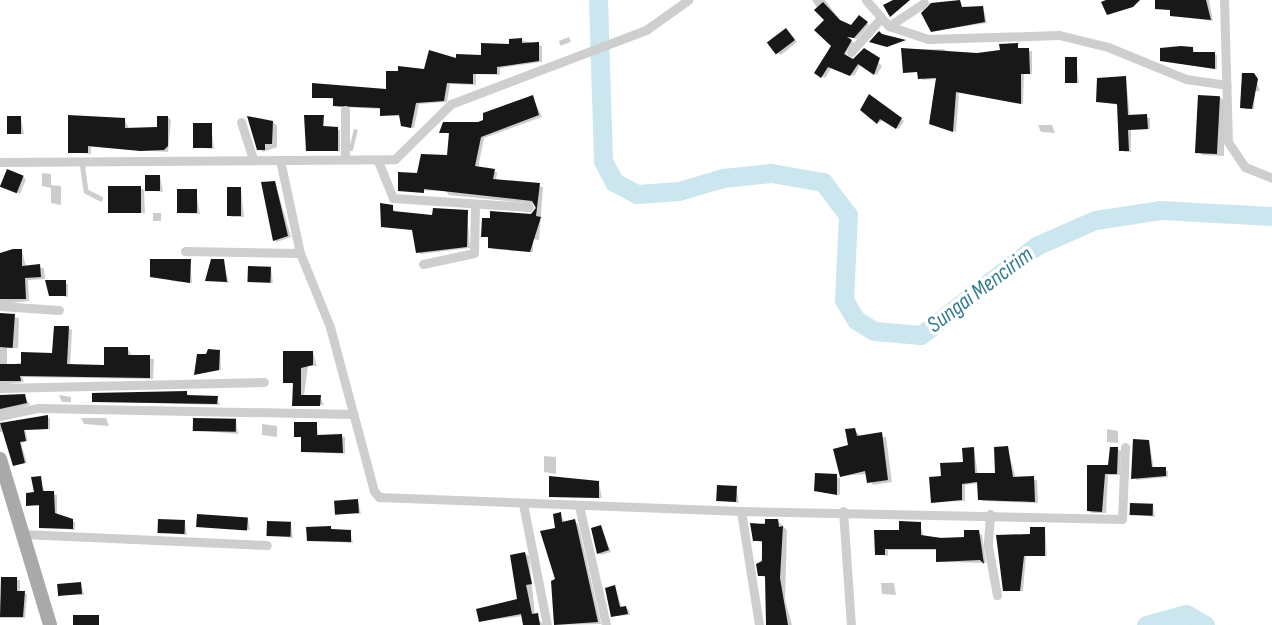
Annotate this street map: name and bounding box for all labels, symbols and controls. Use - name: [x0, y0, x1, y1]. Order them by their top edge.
- water label: Sungai Mencirim: [922, 241, 1038, 339]

